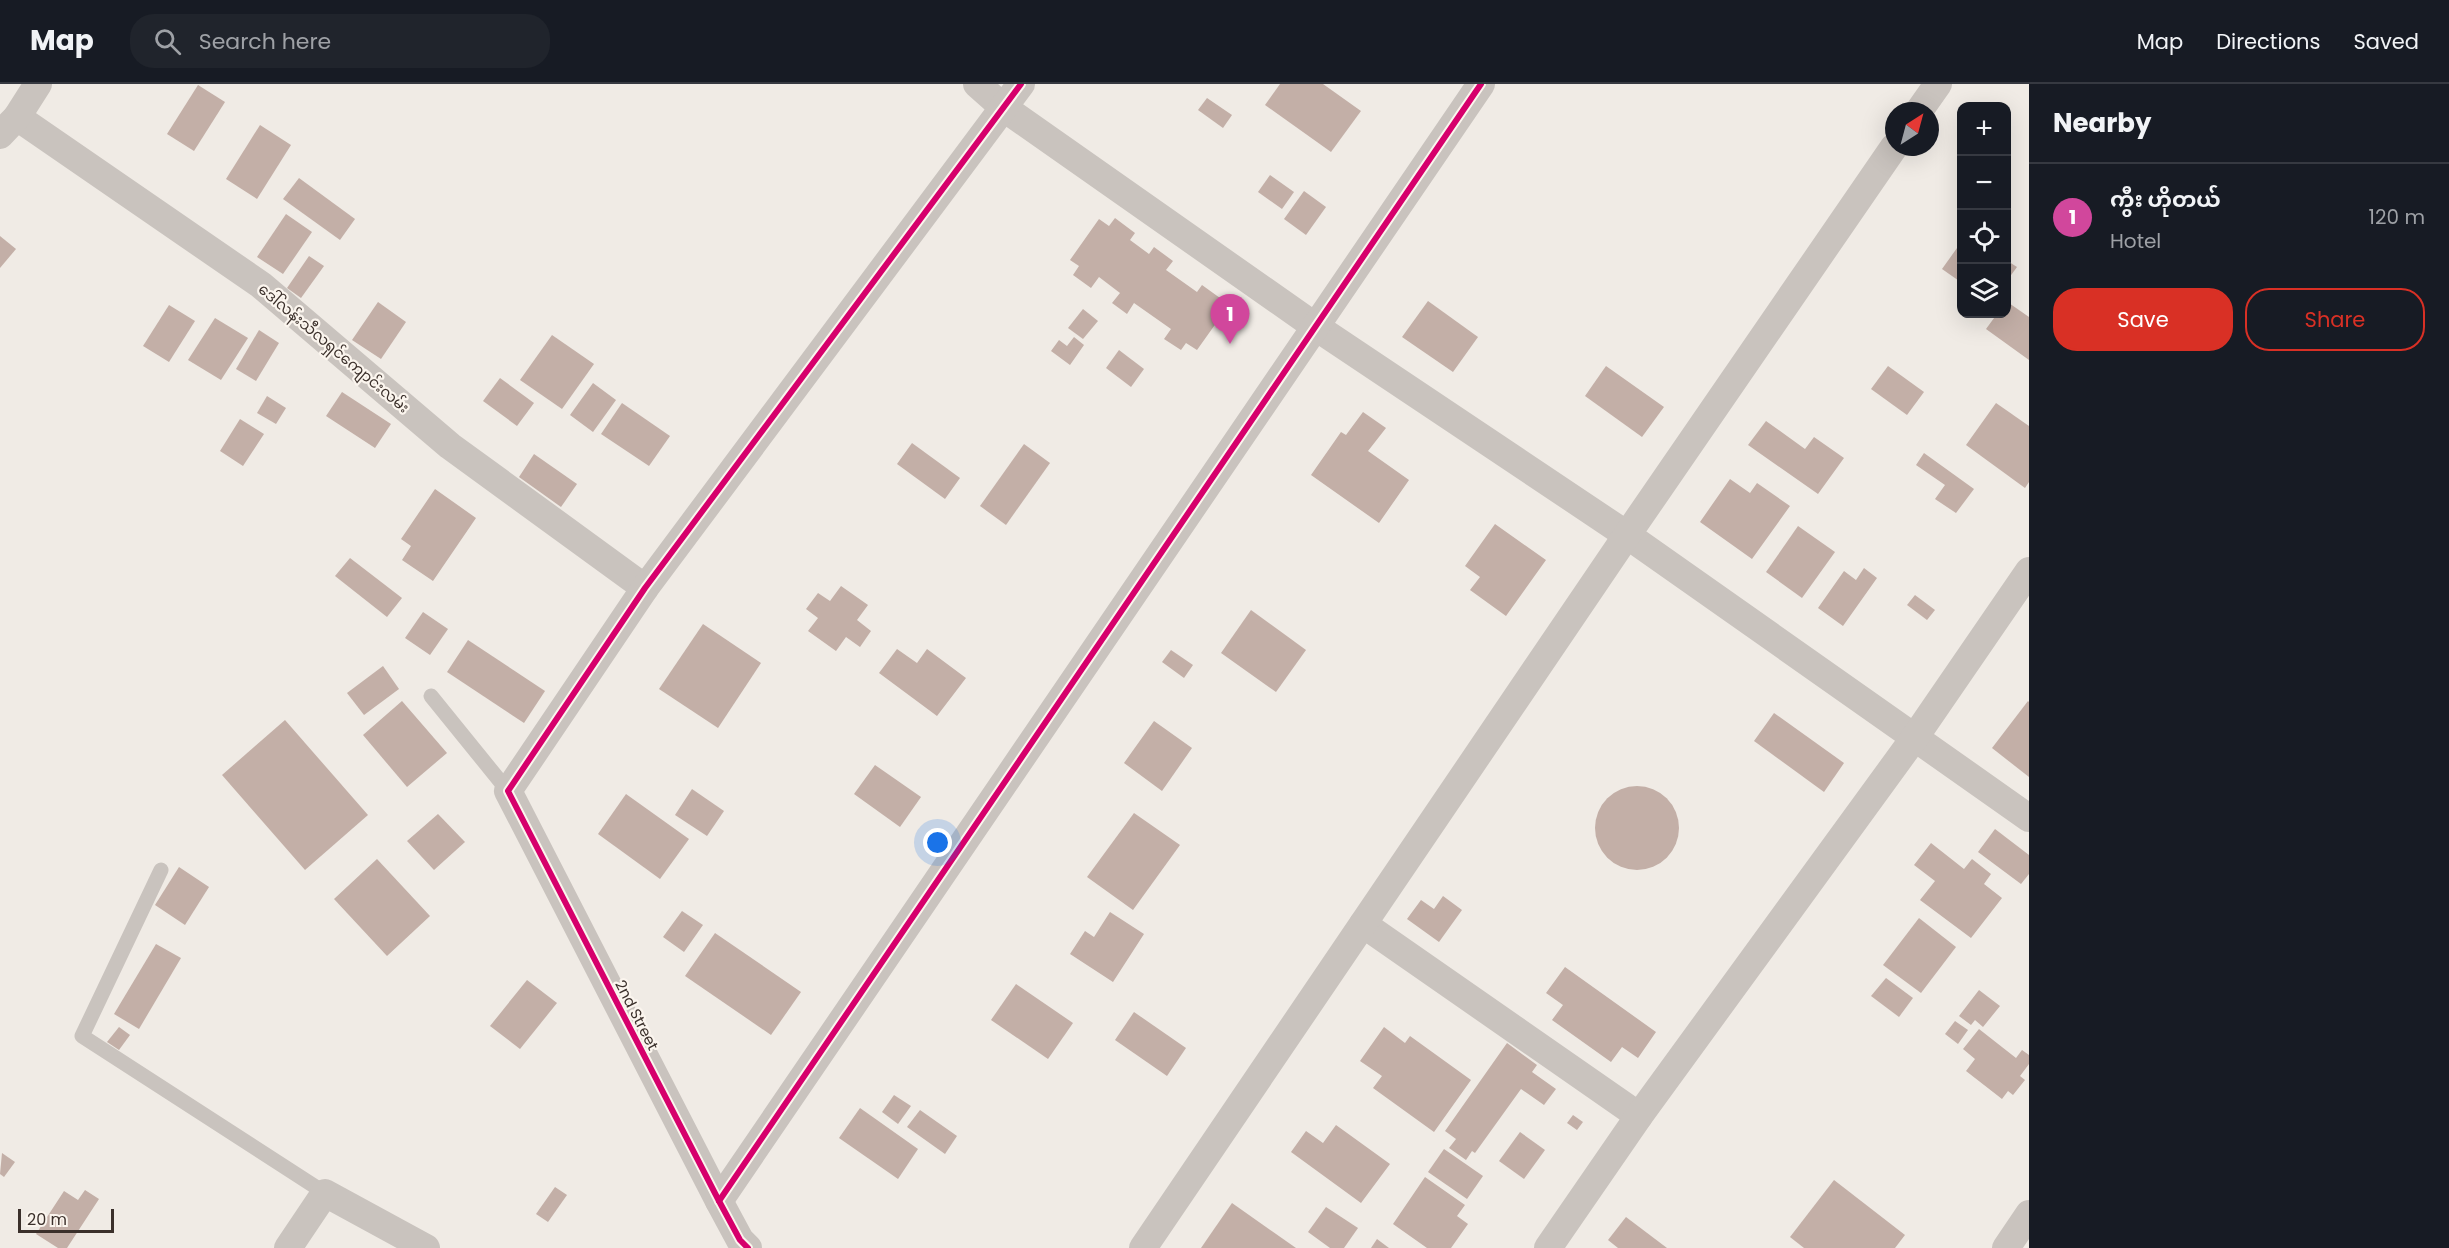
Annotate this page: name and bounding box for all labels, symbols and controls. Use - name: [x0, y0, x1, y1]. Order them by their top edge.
- search box: [130, 14, 550, 68]
- text: Map: [30, 21, 94, 60]
- icon: search: [151, 25, 184, 58]
- text: Search here: [199, 26, 331, 57]
- text: Map: [2137, 27, 2183, 56]
- text: Directions: [2216, 27, 2320, 56]
- text: Saved: [2353, 27, 2419, 56]
- north arrow: [1885, 102, 1939, 156]
- map controls: [1957, 102, 2011, 318]
- button: +: [1957, 102, 2011, 156]
- text: Nearby: [2053, 105, 2151, 141]
- button: −: [1957, 156, 2011, 210]
- text: ကွီး ဟိုတယ်: [2110, 184, 2221, 215]
- text: 1: [2069, 203, 2076, 231]
- text: 120 m: [2369, 203, 2425, 231]
- button: locate: [1957, 210, 2011, 264]
- text: Hotel: [2110, 227, 2161, 255]
- button: layers: [1957, 264, 2011, 318]
- street label: ဒေါ်လန်းသီလရှင်ကျောင်းလမ်း: [253, 279, 414, 419]
- button: Save: [2053, 288, 2233, 351]
- button: Share: [2245, 288, 2425, 351]
- pin: 1: [1210, 294, 1250, 344]
- your location: [923, 828, 952, 857]
- street label: 2nd Street: [610, 976, 664, 1054]
- scale bar: [18, 1206, 114, 1234]
- text: 20 m: [27, 1208, 67, 1231]

